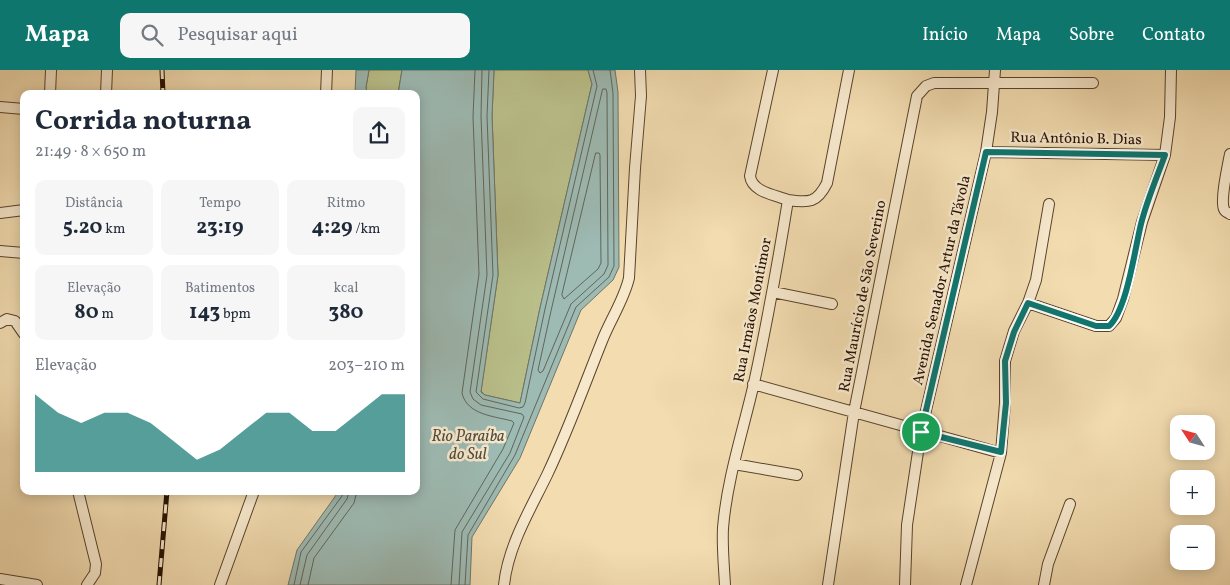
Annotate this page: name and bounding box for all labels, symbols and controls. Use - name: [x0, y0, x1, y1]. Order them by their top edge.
- search box: [120, 13, 470, 58]
- text: Mapa: [25, 18, 90, 52]
- icon: search: [138, 21, 166, 49]
- text: Pesquisar aqui: [178, 22, 298, 48]
- text: Início: [922, 23, 968, 48]
- text: Mapa: [996, 23, 1041, 48]
- text: Sobre: [1069, 23, 1114, 48]
- text: Contato: [1142, 23, 1205, 48]
- text: Corrida noturna: [35, 102, 252, 141]
- button: share: [353, 107, 405, 159]
- street label: Rua Antônio B. Dias: [1010, 128, 1142, 151]
- text: 21:49 · 8 × 650 m: [35, 141, 146, 163]
- street label: Avenida Senador Artur da Távola: [908, 173, 977, 387]
- text: Distância: [65, 194, 123, 213]
- text: Tempo: [199, 194, 241, 213]
- text: Ritmo: [327, 194, 365, 213]
- street label: Rua Maurício de São Severino: [835, 198, 892, 394]
- text: 5.20: [63, 213, 103, 242]
- text: 23:19: [196, 213, 244, 242]
- text: 4:29: [311, 213, 353, 242]
- text: km: [103, 220, 125, 239]
- text: /km: [353, 220, 381, 239]
- street label: Rua Irmãos Montimor: [729, 236, 778, 384]
- text: Elevação: [67, 279, 121, 298]
- text: Batimentos: [185, 279, 255, 298]
- text: kcal: [334, 279, 358, 298]
- text: 80: [74, 298, 99, 327]
- text: 143: [189, 298, 220, 327]
- text: 380: [328, 298, 364, 327]
- text: m: [99, 305, 114, 324]
- text: bpm: [220, 305, 251, 324]
- text: Elevação: [35, 355, 97, 377]
- text: 203–210 m: [328, 355, 405, 377]
- pin: [900, 411, 942, 453]
- north arrow: [1170, 415, 1215, 460]
- map controls: [1170, 415, 1215, 570]
- icon: arrive: [907, 418, 935, 446]
- water label: Rio Paraíba do Sul: [431, 426, 505, 466]
- button: +: [1170, 470, 1215, 515]
- button: −: [1170, 525, 1215, 570]

